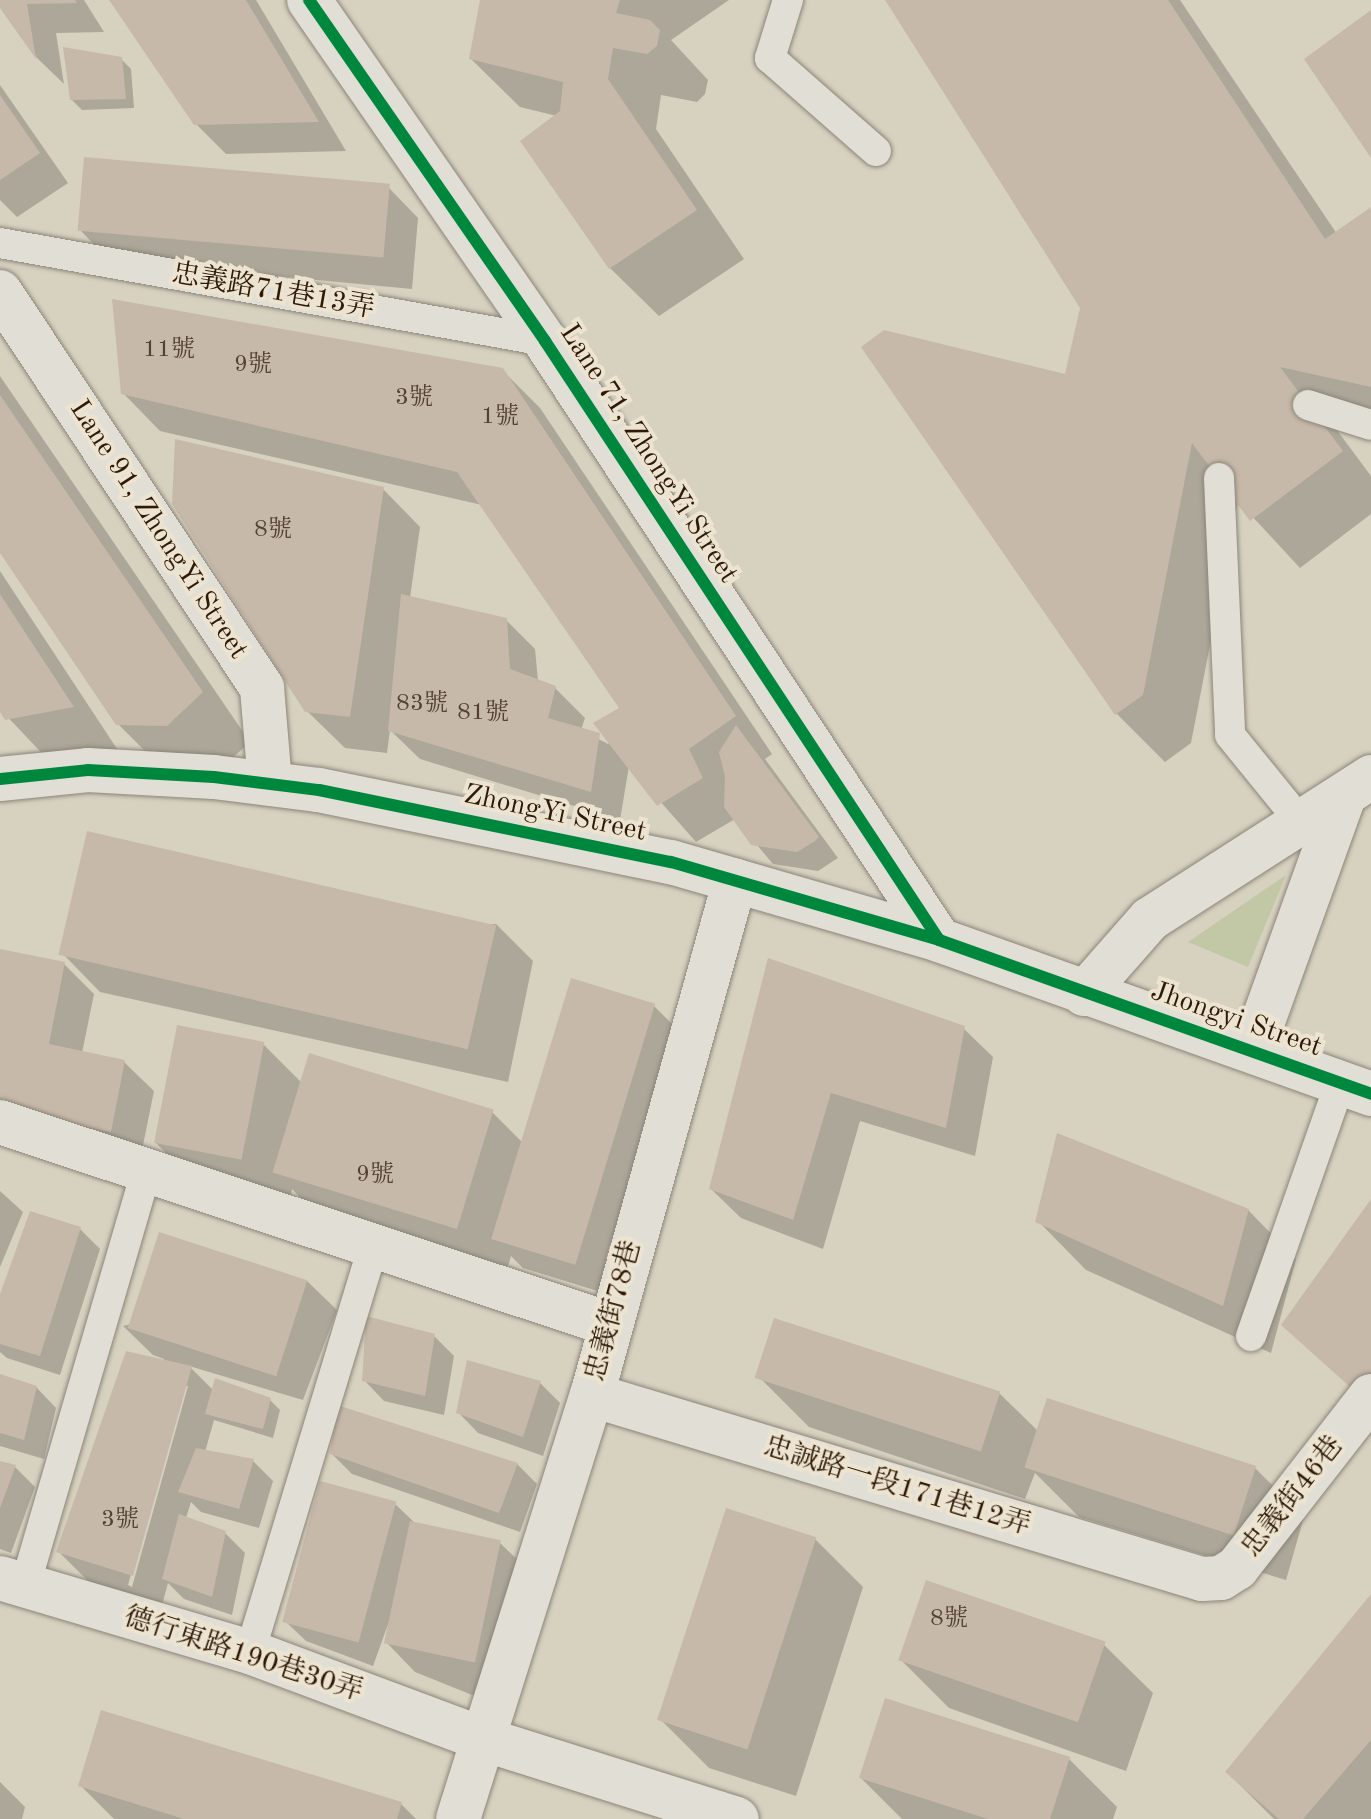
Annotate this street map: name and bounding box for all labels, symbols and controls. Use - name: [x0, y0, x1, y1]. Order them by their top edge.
- street label: 忠義路71巷13弄: [169, 258, 377, 326]
- street label: Lane 71, ZhongYi Street: [552, 318, 744, 590]
- house number: 11號: [143, 337, 195, 365]
- house number: 9號: [234, 352, 272, 380]
- house number: 3號: [395, 385, 433, 413]
- street label: Lane 91, ZhongYi Street: [62, 394, 254, 666]
- house number: 1號: [481, 404, 519, 432]
- house number: 8號: [254, 517, 292, 545]
- house number: 83號: [396, 691, 448, 719]
- house number: 81號: [457, 700, 509, 728]
- street label: ZhongYi Street: [461, 778, 649, 850]
- street label: Jhongyi Street: [1146, 975, 1326, 1065]
- house number: 9號: [356, 1162, 394, 1190]
- street label: 忠義街78巷: [579, 1237, 649, 1385]
- street label: 忠誠路一段171巷12弄: [760, 1430, 1034, 1544]
- street label: 忠義街46巷: [1235, 1430, 1351, 1564]
- house number: 3號: [101, 1507, 139, 1535]
- street label: 德行東路190巷30弄: [119, 1601, 367, 1709]
- house number: 8號: [930, 1606, 968, 1634]

